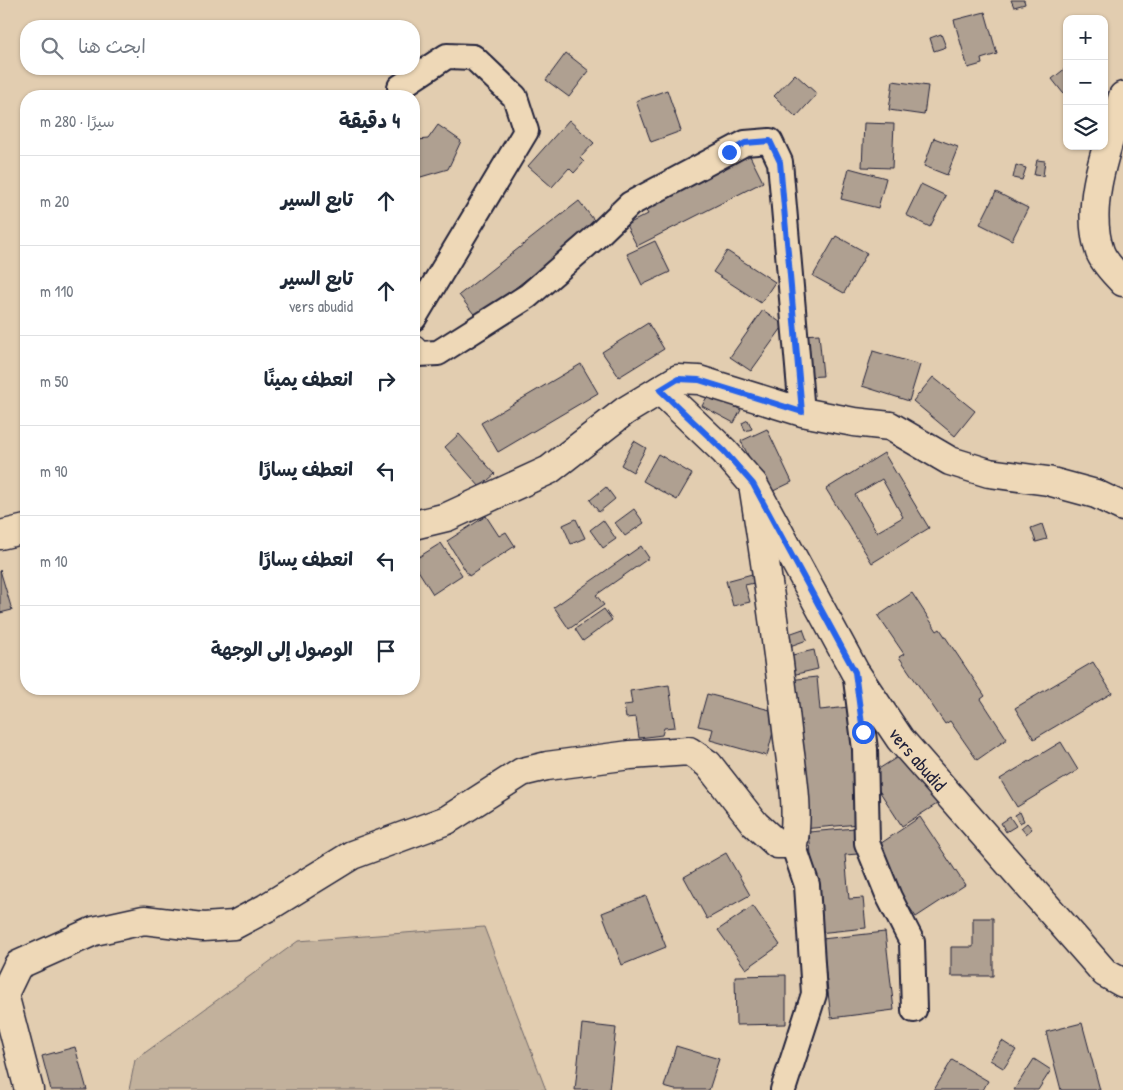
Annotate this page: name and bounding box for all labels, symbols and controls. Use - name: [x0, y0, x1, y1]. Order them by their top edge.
- map controls: [1063, 15, 1108, 150]
- button: +: [1063, 15, 1108, 60]
- search box: [20, 20, 420, 75]
- text: ابحث هنا: [78, 33, 146, 59]
- icon: search: [38, 34, 66, 62]
- button: −: [1063, 60, 1108, 105]
- button: layers: [1063, 105, 1108, 150]
- text: 4 دقيقة: [339, 106, 400, 135]
- text: سيرًا · 280 m: [40, 110, 115, 132]
- route end: [718, 141, 741, 164]
- text: تابع السير: [281, 186, 353, 212]
- icon: ahead: [372, 187, 400, 215]
- text: 20 m: [40, 190, 69, 212]
- text: تابع السير: [281, 265, 353, 291]
- icon: ahead: [372, 277, 400, 305]
- text: 110 m: [40, 280, 73, 302]
- text: vers abudid: [289, 295, 353, 317]
- text: انعطف يمينًا: [264, 366, 353, 392]
- icon: right: [372, 367, 400, 395]
- text: 50 m: [40, 370, 69, 392]
- text: انعطف يسارًا: [259, 456, 353, 482]
- icon: left: [372, 457, 400, 485]
- text: 90 m: [40, 460, 68, 482]
- text: انعطف يسارًا: [259, 546, 353, 572]
- icon: left: [372, 547, 400, 575]
- text: 10 m: [40, 550, 68, 572]
- text: الوصول إلى الوجهة: [211, 636, 353, 662]
- icon: arrive: [372, 637, 400, 665]
- route start: [852, 721, 875, 744]
- street label: vers abudid: [883, 723, 953, 797]

